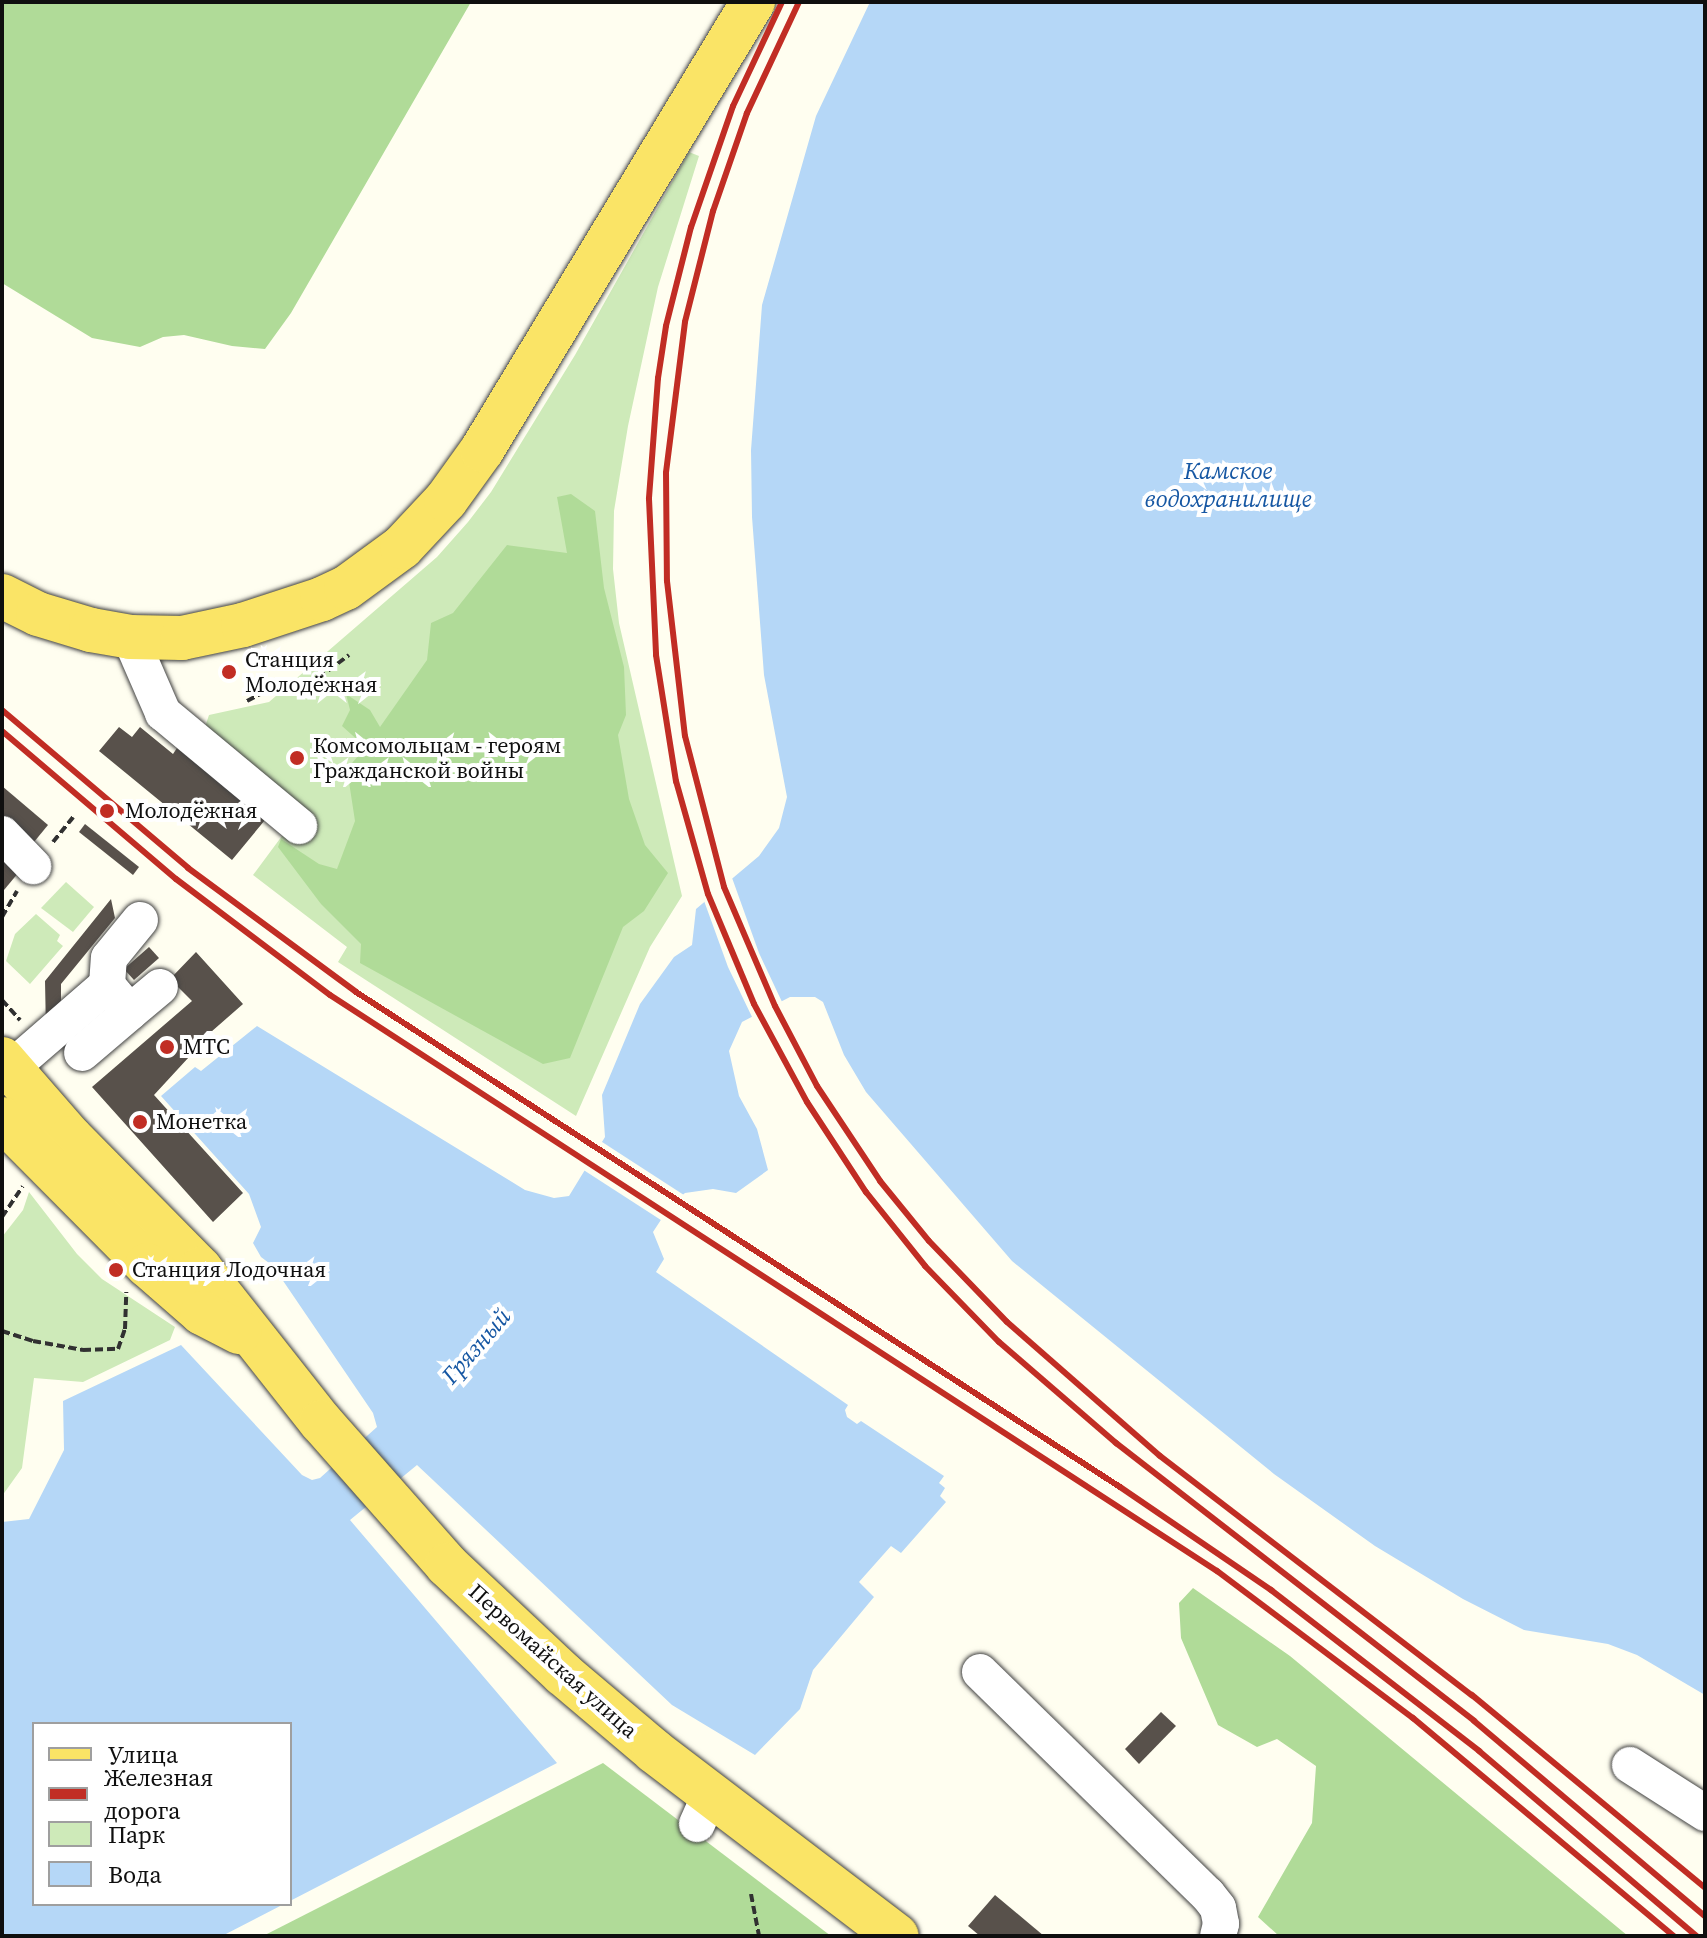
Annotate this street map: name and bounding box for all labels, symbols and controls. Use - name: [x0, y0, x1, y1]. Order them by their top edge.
- water label: Камское водохранилище: [1145, 457, 1311, 513]
- place label: Станция Молодёжная: [245, 646, 377, 698]
- marker: Станция Молодёжная: [220, 663, 238, 681]
- place label: Комсомольцам - героям Гражданской войны: [313, 732, 561, 784]
- marker: Комсомольцам - героям Гражданской войны: [288, 749, 306, 767]
- place label: Молодёжная: [125, 798, 257, 824]
- marker: Молодёжная: [96, 800, 118, 822]
- place label: МТС: [183, 1034, 230, 1060]
- marker: МТС: [158, 1038, 176, 1056]
- place label: Монетка: [156, 1109, 247, 1135]
- marker: Монетка: [131, 1113, 149, 1131]
- place label: Станция Лодочная: [132, 1257, 326, 1283]
- marker: Станция Лодочная: [107, 1261, 125, 1279]
- water label: Грязный: [435, 1302, 517, 1390]
- street label: Первомайская улица: [463, 1578, 643, 1744]
- legend: [32, 1722, 292, 1906]
- text: Улица: [108, 1738, 178, 1771]
- text: Железная дорога: [104, 1761, 213, 1827]
- text: Парк: [108, 1818, 165, 1851]
- text: Вода: [108, 1858, 162, 1891]

